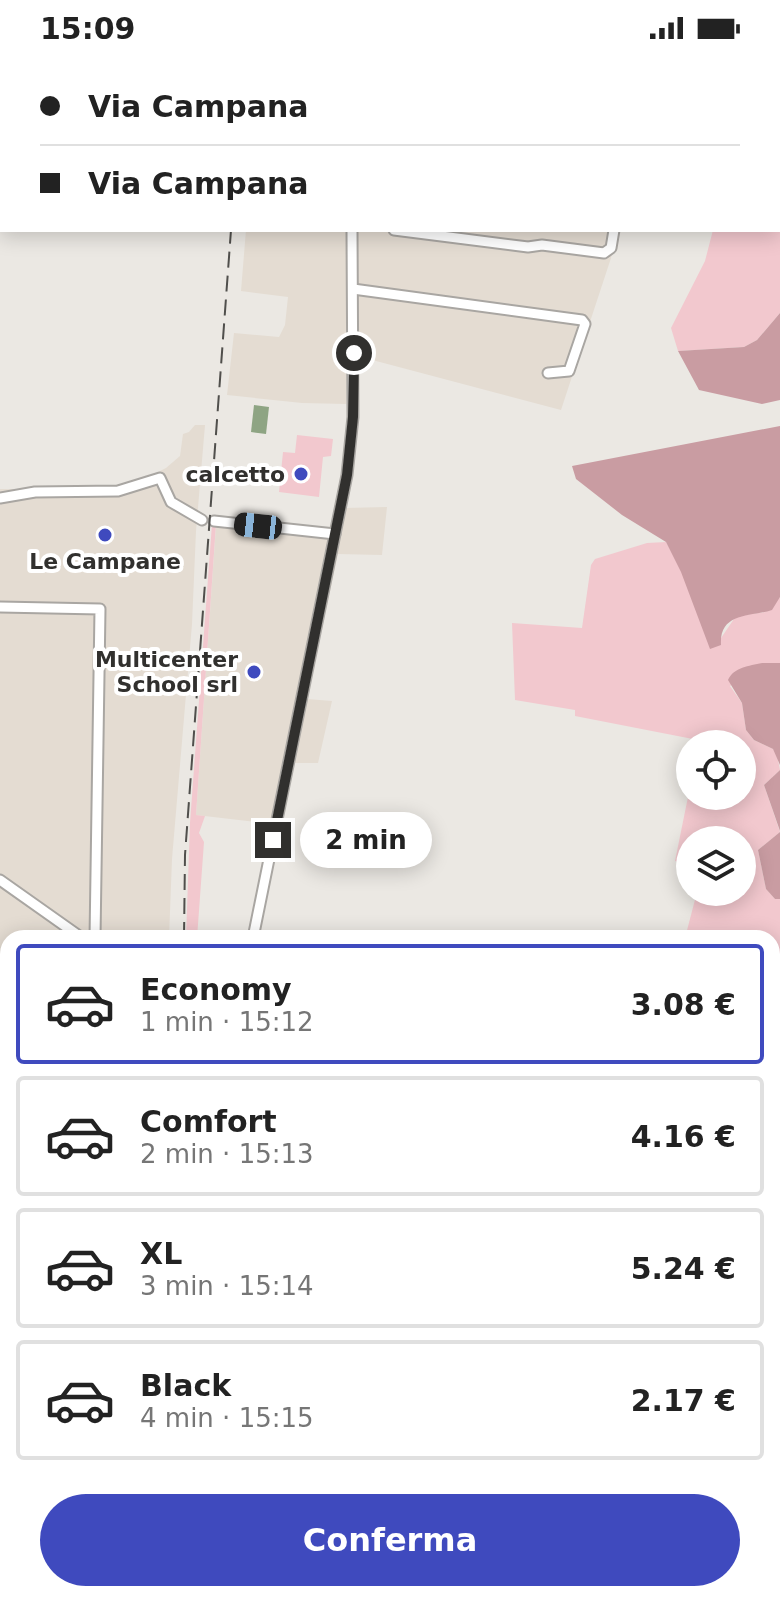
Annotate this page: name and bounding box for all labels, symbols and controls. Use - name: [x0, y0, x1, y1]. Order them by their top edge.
- text: 15:09: [40, 11, 136, 46]
- text: Via Campana: [88, 89, 309, 124]
- text: Via Campana: [88, 166, 309, 201]
- route start: [336, 335, 372, 371]
- place label: calcetto: [185, 462, 285, 487]
- marker: calcetto: [292, 465, 310, 483]
- car: [233, 512, 283, 540]
- marker: Le Campane: [96, 526, 114, 544]
- place label: Le Campane: [29, 549, 181, 574]
- place label: Multicenter School srl: [95, 647, 238, 697]
- marker: Multicenter School srl: [245, 663, 263, 681]
- map controls: [676, 730, 756, 906]
- button: locate: [676, 730, 756, 810]
- callout: 2 min: [301, 812, 433, 868]
- route end: [255, 822, 291, 858]
- text: 2 min: [325, 825, 407, 855]
- button: layers: [676, 826, 756, 906]
- icon: car: [44, 968, 116, 1040]
- text: Economy: [140, 972, 292, 1007]
- text: 3.08 €: [631, 987, 736, 1022]
- text: 1 min · 15:12: [140, 1007, 314, 1037]
- icon: car: [44, 1100, 116, 1172]
- text: Comfort: [140, 1104, 277, 1139]
- text: 4.16 €: [631, 1119, 736, 1154]
- text: 2 min · 15:13: [140, 1139, 314, 1169]
- icon: car: [44, 1232, 116, 1304]
- text: XL: [140, 1236, 182, 1271]
- text: 5.24 €: [631, 1251, 736, 1286]
- text: 3 min · 15:14: [140, 1271, 314, 1301]
- icon: car: [44, 1364, 116, 1436]
- text: Black: [140, 1368, 231, 1403]
- text: 2.17 €: [631, 1383, 736, 1418]
- text: 4 min · 15:15: [140, 1403, 314, 1433]
- button: Conferma: [40, 1494, 740, 1586]

